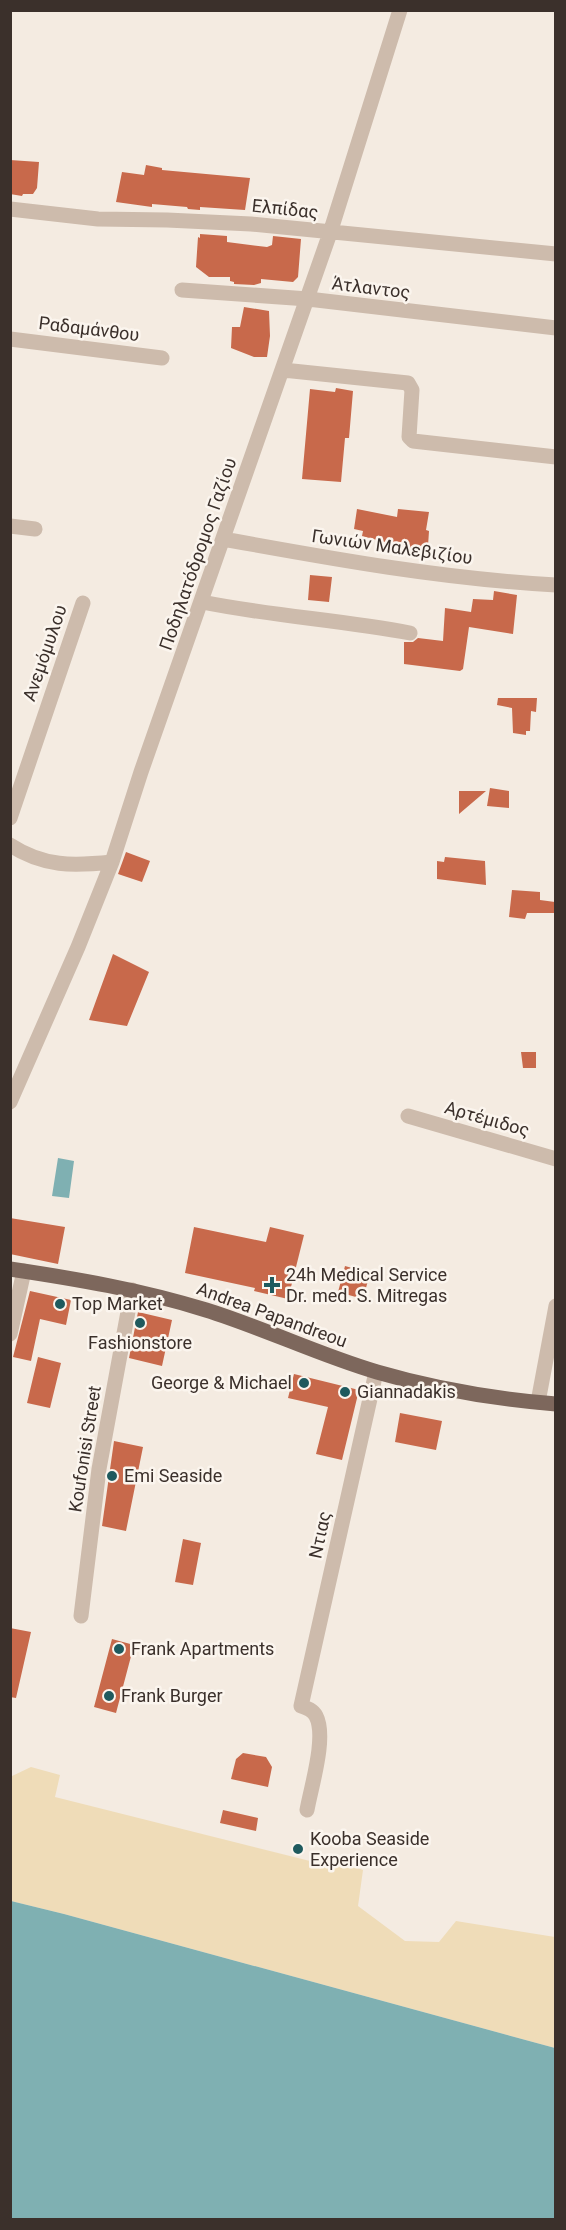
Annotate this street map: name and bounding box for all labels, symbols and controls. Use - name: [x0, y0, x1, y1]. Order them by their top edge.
- street label: Ελπίδας: [251, 195, 319, 222]
- street label: Άτλαντος: [331, 272, 411, 303]
- street label: Ραδαμάνθου: [38, 312, 141, 345]
- street label: Ποδηλατόδρομος Γαζίου: [155, 455, 240, 653]
- street label: Γωνιών Μαλεβιζίου: [310, 525, 474, 568]
- street label: Ανεμόμυλου: [18, 602, 71, 704]
- street label: Αρτέμιδος: [442, 1096, 532, 1141]
- place label: 24h Medical Service Dr. med. S. Mitregas: [286, 1264, 447, 1306]
- marker: 24h Medical Service Dr. med. S. Mitregas: [263, 1276, 281, 1294]
- street label: Andrea Papandreou: [194, 1278, 350, 1351]
- place label: Top Market: [72, 1293, 163, 1314]
- marker: Top Market: [53, 1297, 67, 1311]
- marker: Fashionstore: [133, 1316, 147, 1330]
- place label: Fashionstore: [88, 1332, 192, 1353]
- place label: George & Michael: [151, 1372, 292, 1393]
- marker: George & Michael: [297, 1376, 311, 1390]
- place label: Giannadakis: [357, 1381, 456, 1402]
- street label: Koufonisi Street: [64, 1384, 105, 1514]
- marker: Giannadakis: [338, 1385, 352, 1399]
- place label: Emi Seaside: [124, 1465, 222, 1486]
- marker: Emi Seaside: [105, 1469, 119, 1483]
- street label: Ντιας: [304, 1509, 335, 1560]
- place label: Frank Apartments: [131, 1638, 274, 1659]
- marker: Frank Apartments: [112, 1642, 126, 1656]
- place label: Frank Burger: [121, 1685, 223, 1706]
- marker: Frank Burger: [102, 1689, 116, 1703]
- place label: Kooba Seaside Experience: [310, 1828, 429, 1870]
- marker: Kooba Seaside Experience: [291, 1842, 305, 1856]

